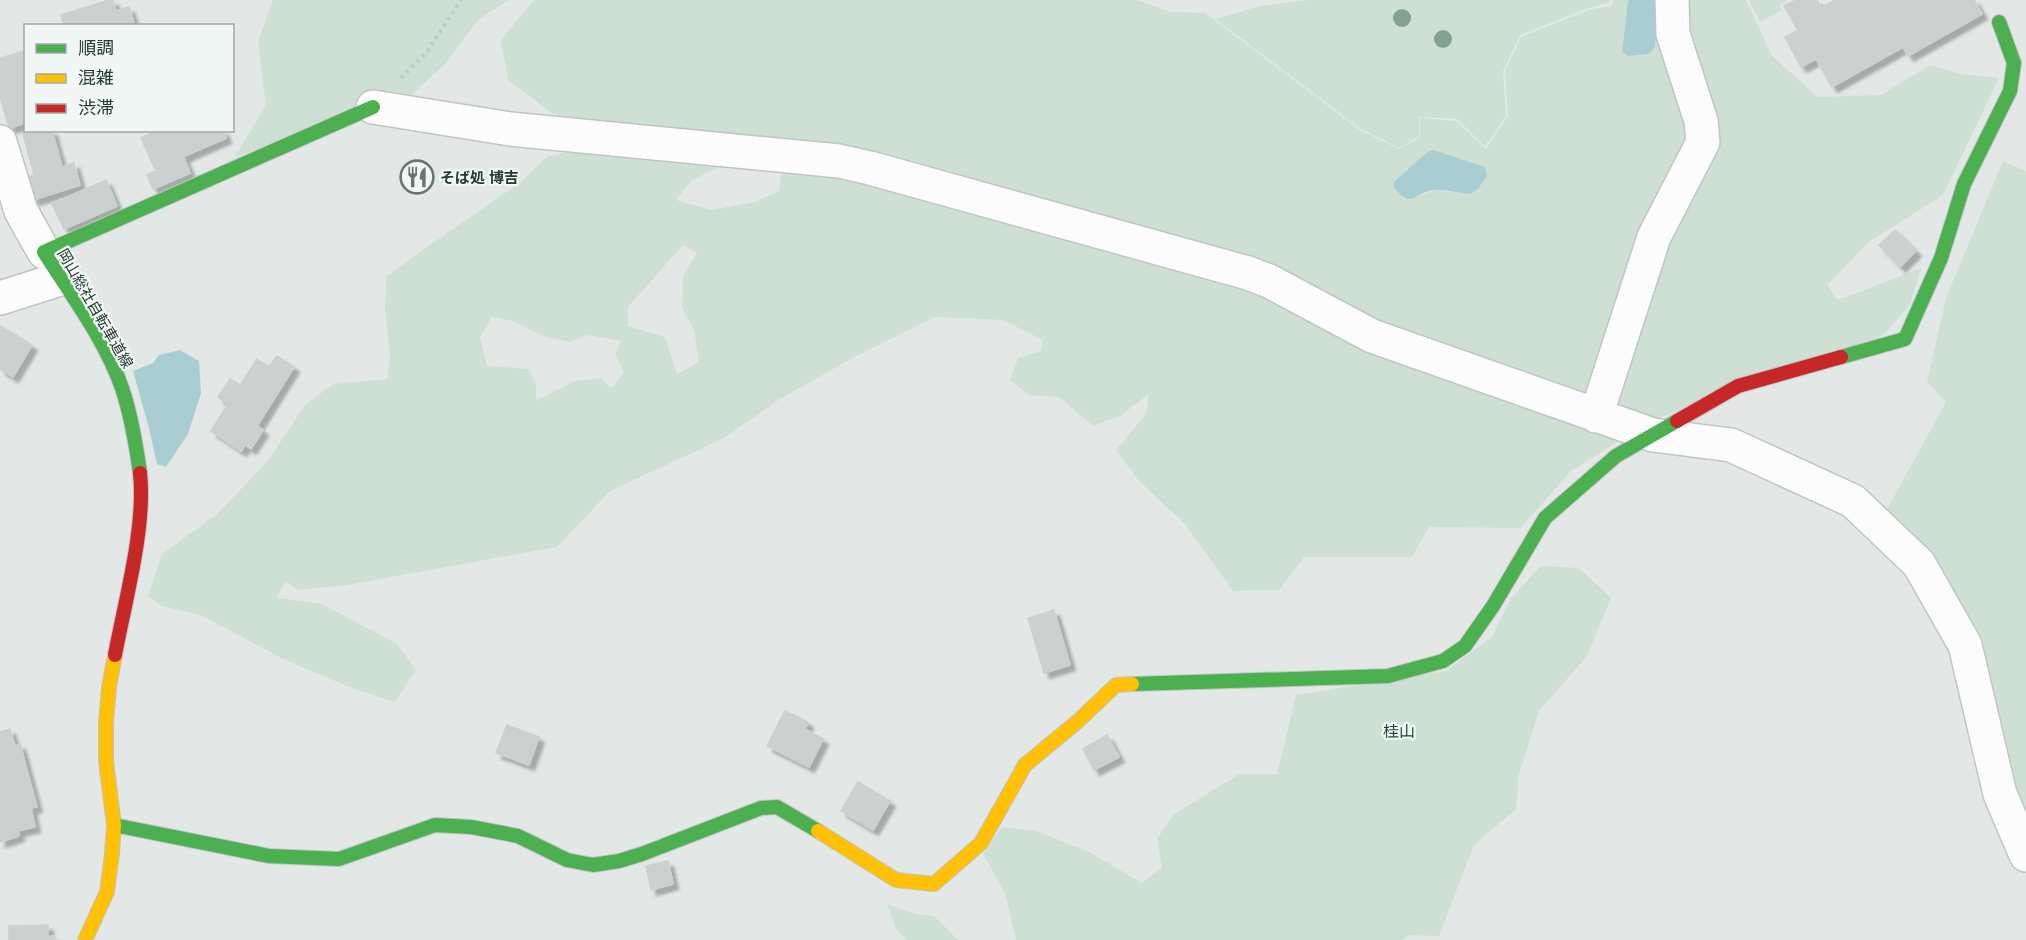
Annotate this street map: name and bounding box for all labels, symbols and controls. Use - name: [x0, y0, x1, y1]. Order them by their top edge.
- legend: [24, 24, 234, 132]
- text: 順調: [78, 35, 114, 59]
- text: 混雑: [78, 65, 114, 89]
- text: 渋滞: [78, 95, 114, 119]
- restaurant icon: そば処 博吉: [399, 159, 435, 195]
- place label: そば処 博吉: [440, 167, 519, 187]
- street label: 岡山総社自転車道線: [54, 245, 138, 371]
- district label: 桂山: [1383, 720, 1415, 742]

